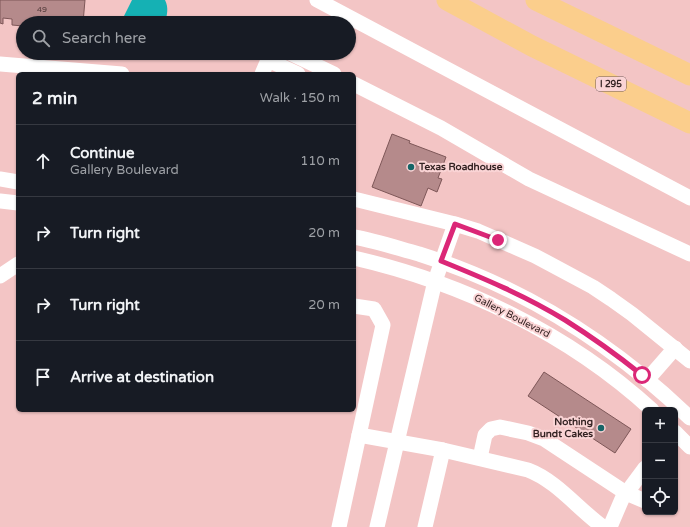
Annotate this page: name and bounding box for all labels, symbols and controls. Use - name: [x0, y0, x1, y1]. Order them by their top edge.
- house number: 49: [37, 5, 47, 14]
- search box: [16, 16, 356, 60]
- icon: search: [30, 27, 52, 49]
- text: Search here: [62, 29, 146, 47]
- road number: I 295: [596, 77, 626, 91]
- text: 2 min: [32, 88, 77, 109]
- text: Walk · 150 m: [260, 90, 340, 106]
- text: Continue: [70, 144, 134, 162]
- icon: ahead: [32, 150, 54, 172]
- text: 110 m: [300, 153, 340, 169]
- place label: Texas Roadhouse: [418, 161, 503, 173]
- text: Gallery Boulevard: [70, 162, 179, 178]
- marker: Texas Roadhouse: [406, 162, 416, 172]
- icon: right: [32, 222, 54, 244]
- text: Turn right: [70, 224, 140, 242]
- text: 20 m: [308, 225, 340, 241]
- route end: [489, 231, 507, 249]
- street label: Gallery Boulevard: [472, 292, 552, 340]
- icon: right: [32, 294, 54, 316]
- text: Turn right: [70, 296, 140, 314]
- text: 20 m: [308, 297, 340, 313]
- icon: arrive: [32, 366, 54, 388]
- route start: [633, 366, 651, 384]
- text: Arrive at destination: [70, 368, 214, 386]
- map controls: [642, 407, 678, 515]
- button: +: [642, 407, 678, 443]
- place label: Nothing Bundt Cakes: [533, 416, 593, 440]
- marker: Nothing Bundt Cakes: [596, 423, 606, 433]
- button: −: [642, 443, 678, 479]
- button: locate: [642, 479, 678, 515]

